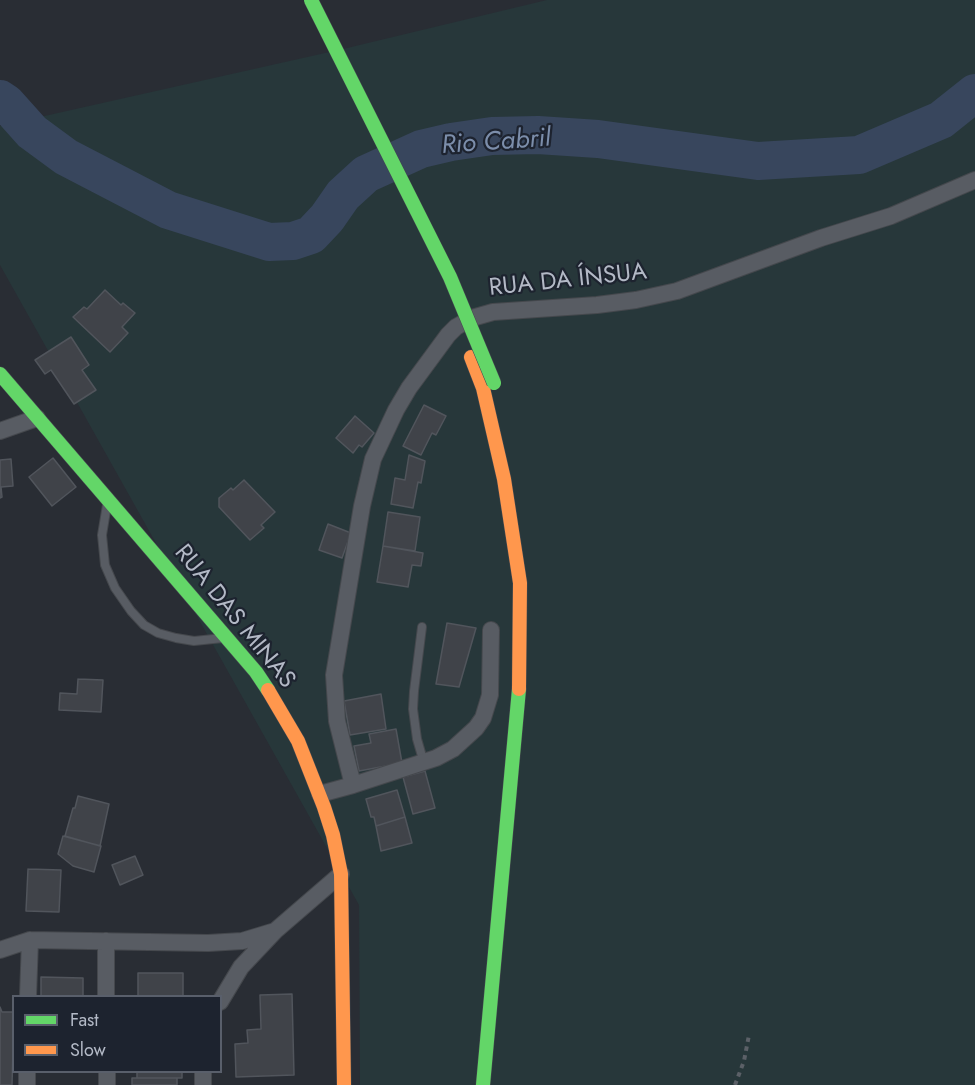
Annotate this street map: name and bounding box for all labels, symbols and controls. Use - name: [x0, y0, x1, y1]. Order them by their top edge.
- water label: Rio Cabril: [440, 124, 552, 162]
- street label: RUA DA ÍNSUA: [488, 258, 648, 304]
- street label: RUA DAS MINAS: [167, 539, 301, 695]
- legend: [12, 995, 222, 1073]
- text: Fast: [70, 1007, 99, 1033]
- text: Slow: [70, 1037, 106, 1063]

